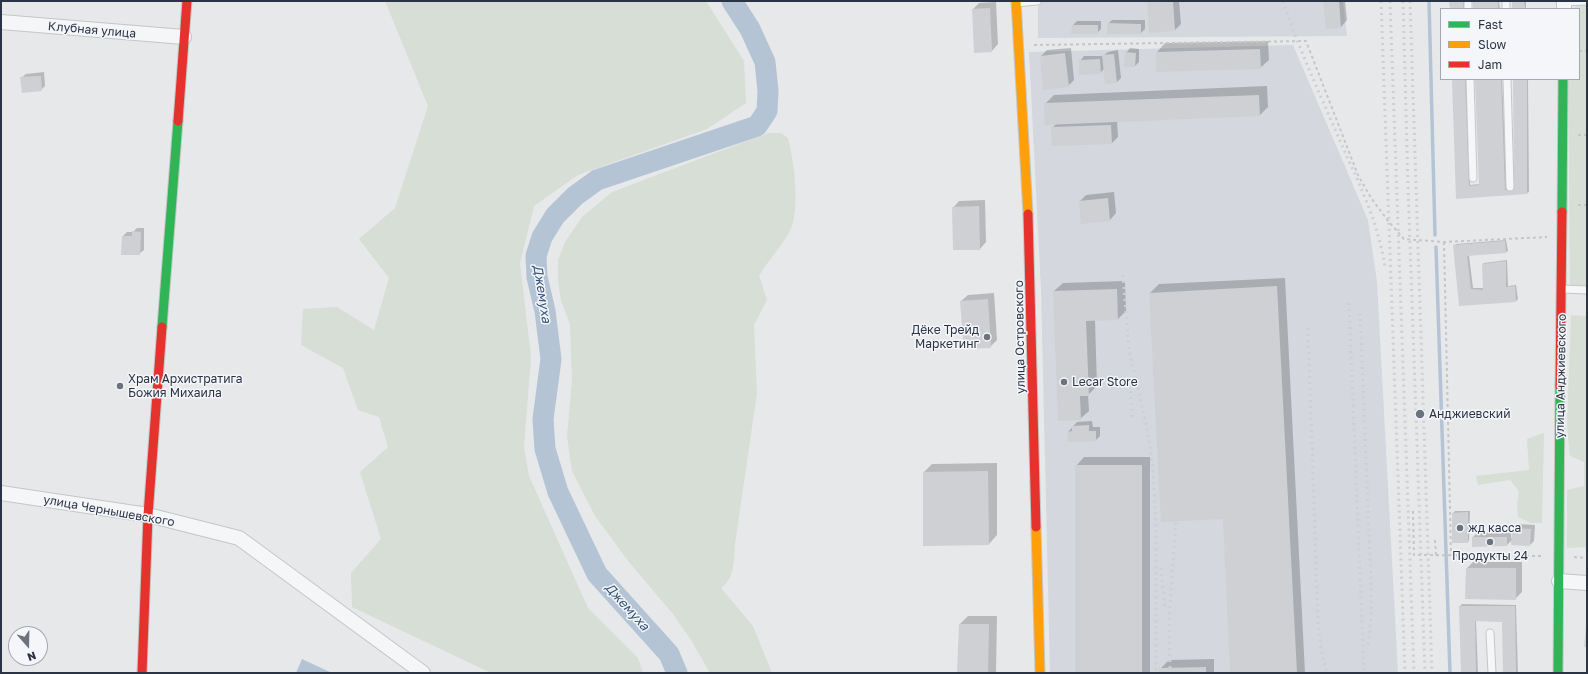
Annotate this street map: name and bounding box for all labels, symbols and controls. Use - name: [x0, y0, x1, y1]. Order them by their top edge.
- legend: [1440, 8, 1580, 80]
- text: Fast: [1478, 17, 1503, 32]
- street label: Клубная улица: [47, 19, 137, 41]
- text: Slow: [1478, 37, 1506, 52]
- text: Jam: [1478, 57, 1502, 72]
- water label: Джемуха: [530, 264, 554, 324]
- street label: улица Островского: [1012, 280, 1028, 394]
- street label: улица Анджиевского: [1553, 314, 1569, 438]
- place label: Дёке Трейд Маркетинг: [912, 323, 979, 351]
- marker: Дёке Трейд Маркетинг: [982, 332, 992, 342]
- place label: Храм Архистратига Божия Михаила: [128, 372, 243, 400]
- place label: Lecar Store: [1072, 375, 1138, 389]
- marker: Lecar Store: [1059, 377, 1069, 387]
- marker: Храм Архистратига Божия Михаила: [115, 381, 125, 391]
- place label: Анджиевский: [1429, 407, 1510, 421]
- marker: Анджиевский: [1414, 408, 1426, 420]
- street label: улица Чернышевского: [42, 492, 176, 530]
- place label: жд касса: [1468, 521, 1521, 535]
- marker: жд касса: [1455, 523, 1465, 533]
- marker: Продукты 24: [1485, 537, 1495, 547]
- place label: Продукты 24: [1452, 549, 1528, 563]
- water label: Джемуха: [602, 580, 652, 634]
- north arrow: [8, 626, 48, 666]
- text: N: [26, 649, 38, 664]

